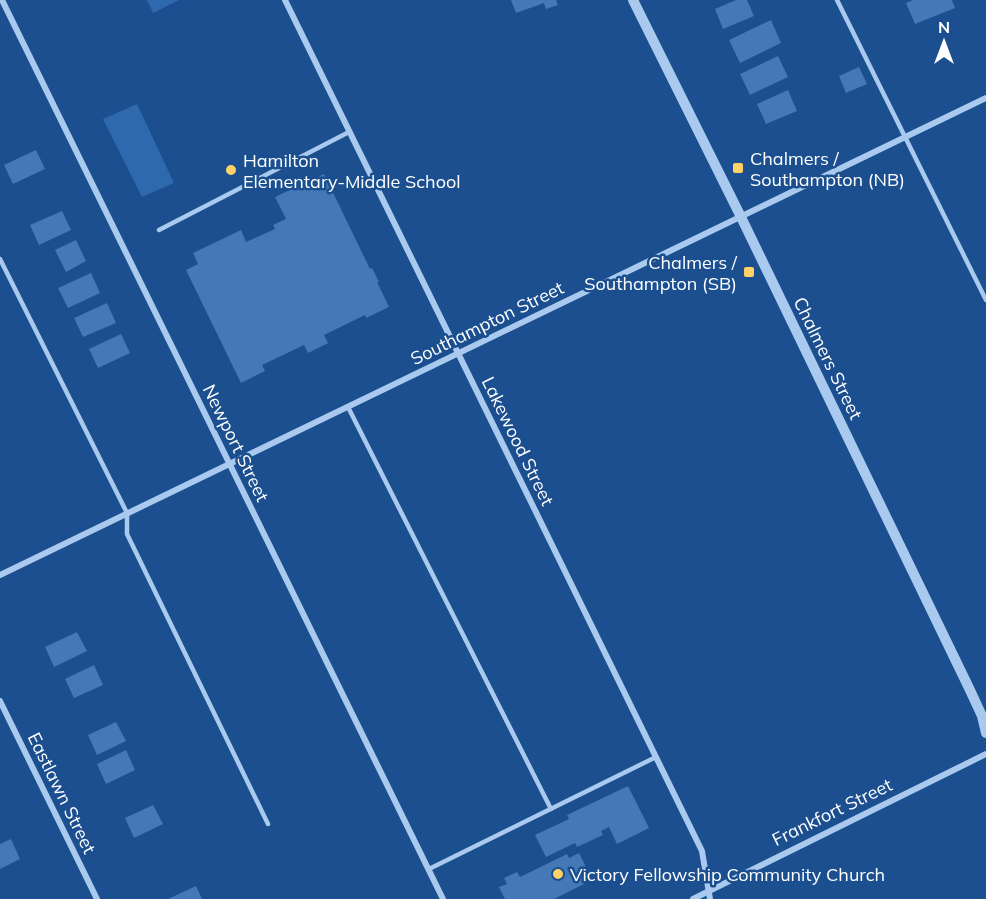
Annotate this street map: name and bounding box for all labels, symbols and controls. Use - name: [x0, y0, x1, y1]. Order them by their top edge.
- north arrow: [914, 12, 974, 72]
- text: N: [938, 17, 950, 37]
- place label: Chalmers / Southampton (NB): [750, 147, 905, 191]
- place label: Hamilton Elementary-Middle School: [243, 149, 461, 193]
- marker: Chalmers / Southampton (NB): [731, 161, 745, 175]
- marker: Hamilton Elementary-Middle School: [224, 163, 238, 177]
- place label: Chalmers / Southampton (SB): [584, 251, 738, 295]
- marker: Chalmers / Southampton (SB): [742, 265, 756, 279]
- street label: Southampton Street: [407, 276, 567, 370]
- street label: Chalmers Street: [788, 293, 868, 423]
- street label: Lakewood Street: [477, 373, 559, 509]
- street label: Newport Street: [198, 381, 274, 505]
- street label: Eastlawn Street: [23, 729, 101, 857]
- street label: Frankfort Street: [768, 773, 896, 851]
- place label: Victory Fellowship Community Church: [570, 863, 885, 886]
- marker: Victory Fellowship Community Church: [551, 867, 565, 881]

